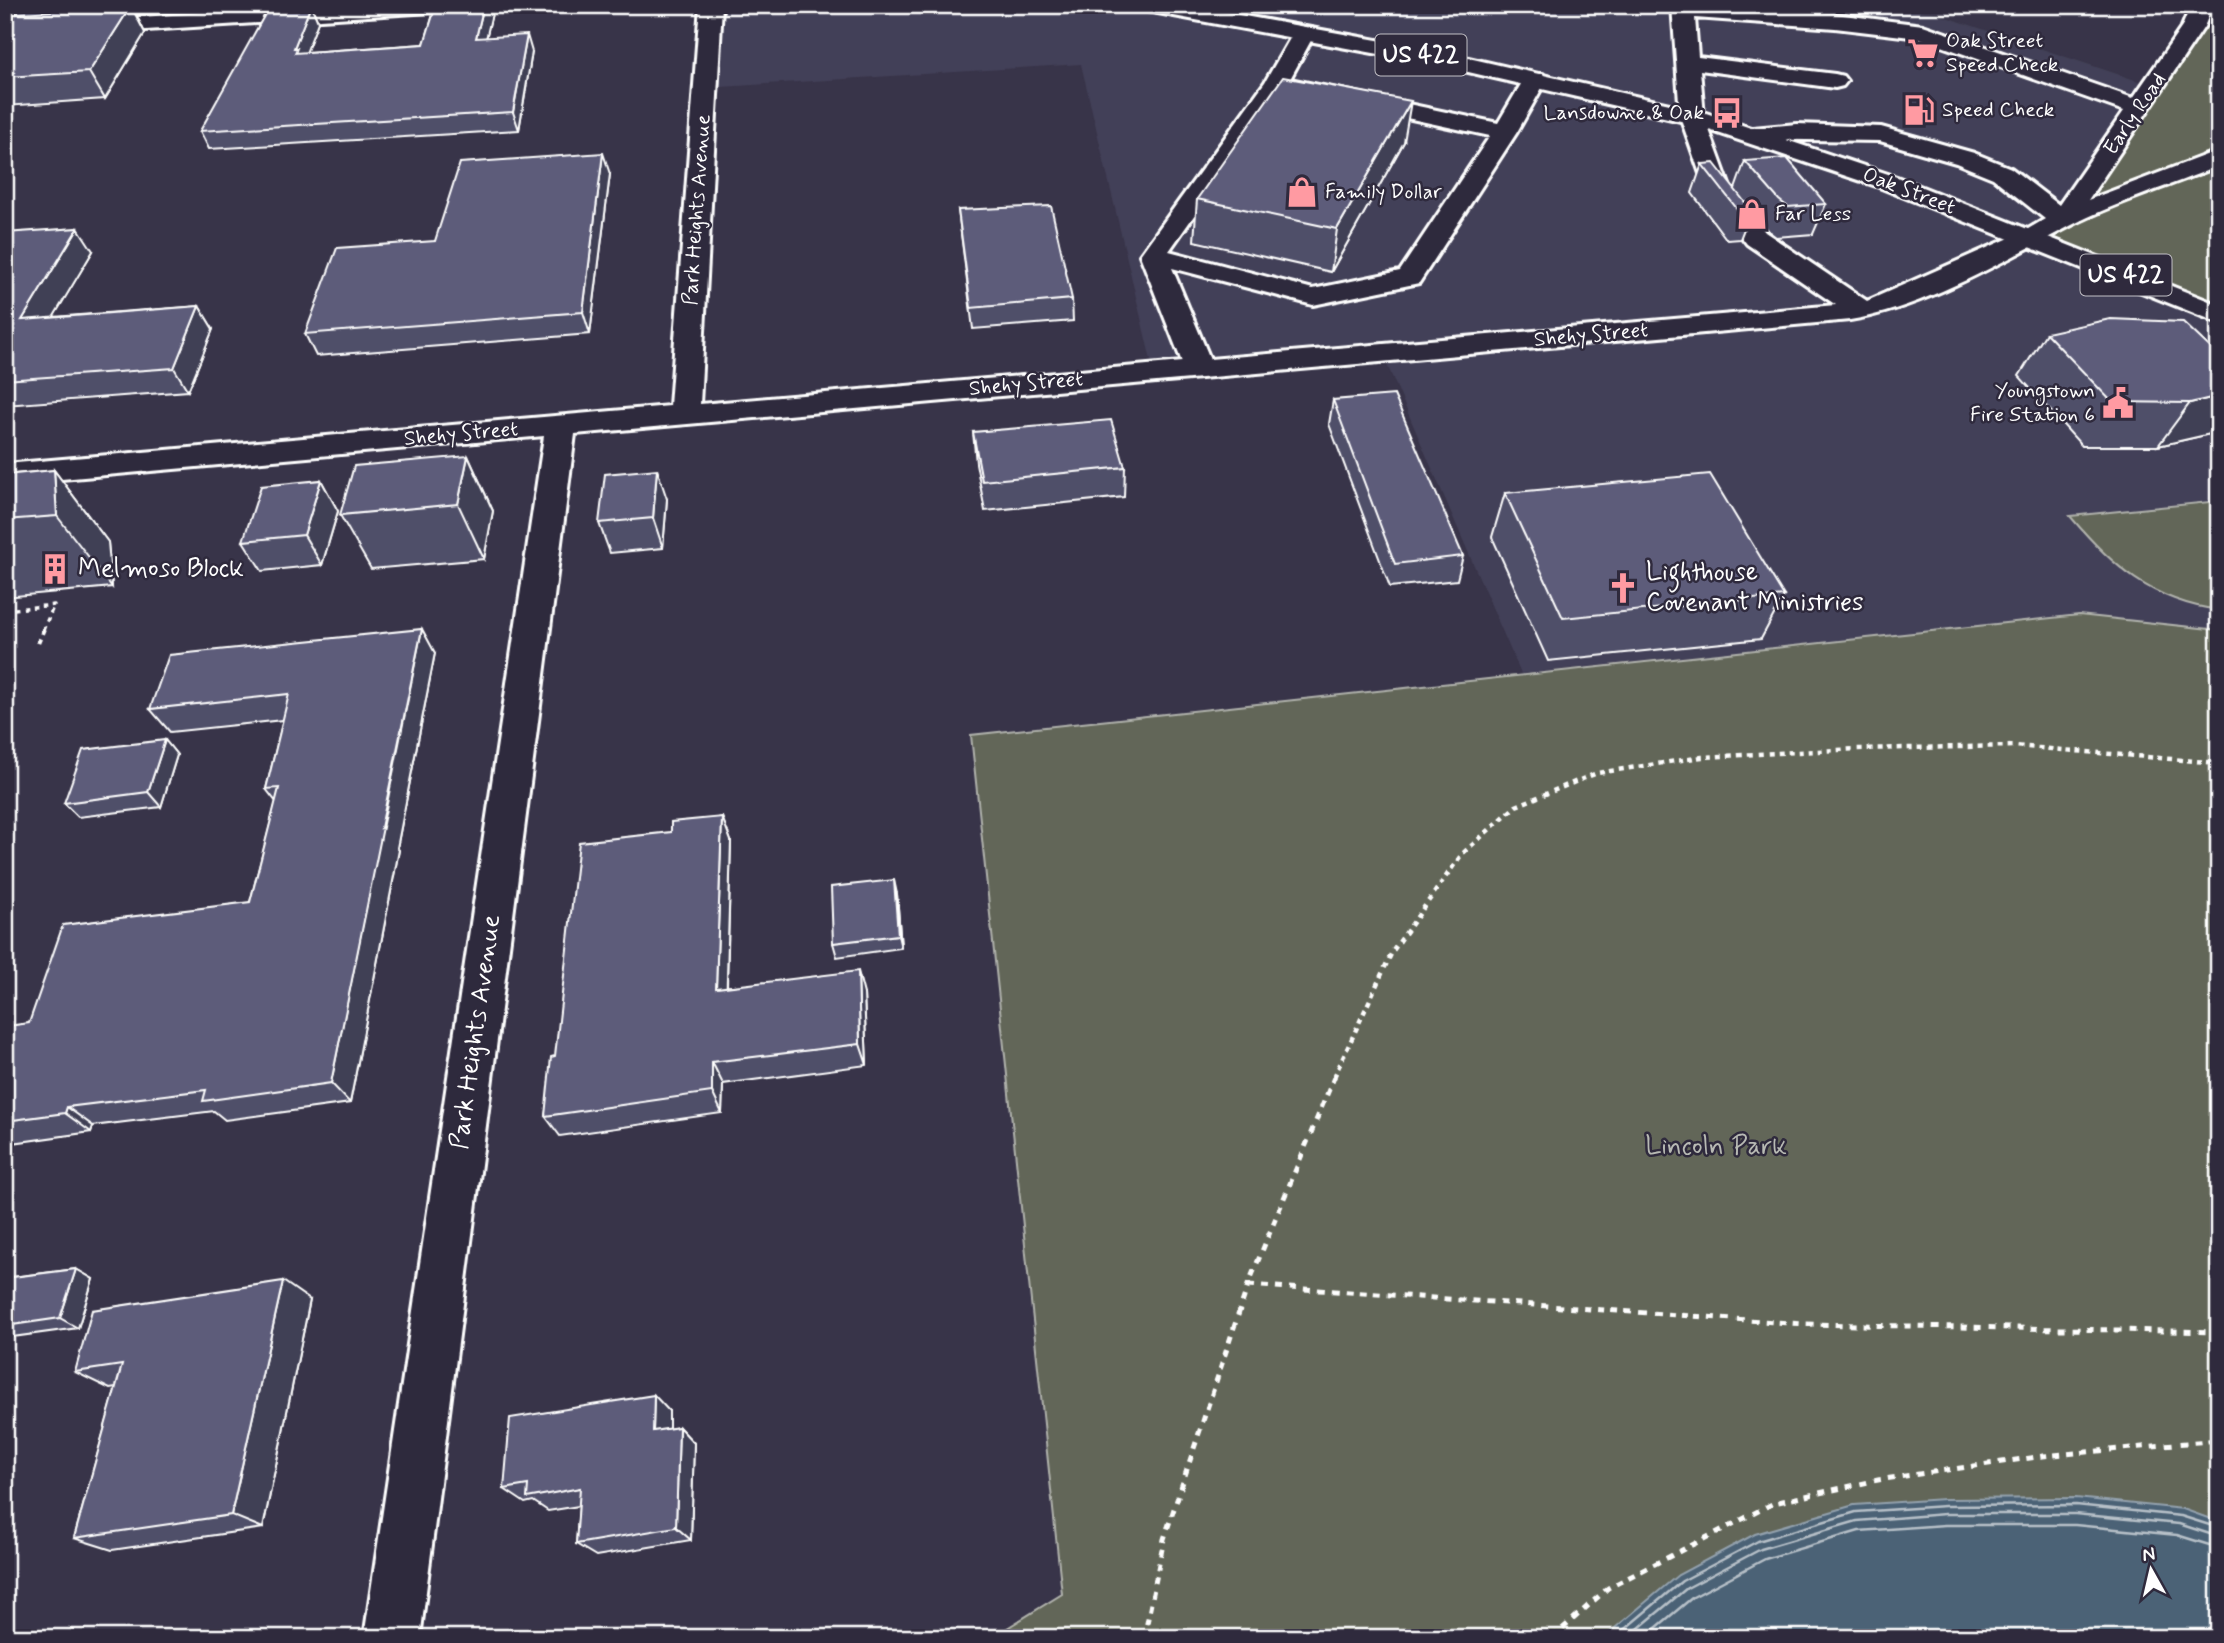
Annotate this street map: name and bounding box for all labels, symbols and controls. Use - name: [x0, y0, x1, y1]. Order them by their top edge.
- place label: Oak Street Speed Check: [1946, 27, 2059, 79]
- road number: US 422: [1376, 34, 1466, 76]
- supermarket icon: Oak Street Speed Check: [1906, 36, 1940, 70]
- street label: Early Road: [2097, 67, 2173, 161]
- fuel station icon: Speed Check: [1902, 93, 1936, 127]
- bus stop icon: Lansdowne & Oak: [1710, 96, 1744, 130]
- place label: Speed Check: [1942, 96, 2055, 124]
- place label: Lansdowne & Oak: [1544, 99, 1704, 127]
- street label: Park Heights Avenue: [676, 114, 718, 306]
- street label: Oak Street: [1859, 161, 1960, 222]
- shop icon: Family Dollar: [1285, 175, 1319, 209]
- place label: Family Dollar: [1325, 178, 1442, 206]
- shop icon: Far Less: [1735, 197, 1769, 231]
- place label: Far Less: [1775, 200, 1851, 228]
- road number: US 422: [2080, 254, 2172, 296]
- street label: Shehy Street: [1533, 316, 1649, 354]
- street label: Shehy Street: [968, 365, 1084, 403]
- place label: Youngstown Fire Station 6: [1970, 377, 2095, 429]
- public building icon: Youngstown Fire Station 6: [2101, 386, 2135, 420]
- street label: Shehy Street: [403, 415, 519, 453]
- building icon: Melmoso Block: [38, 552, 72, 586]
- place label: Melmoso Block: [78, 552, 244, 586]
- place label: Lighthouse Covenant Ministries: [1646, 556, 1864, 620]
- church icon: Lighthouse Covenant Ministries: [1606, 571, 1640, 605]
- street label: Park Heights Avenue: [443, 912, 509, 1152]
- park label: Lincoln Park: [1645, 1130, 1787, 1164]
- north arrow: [2116, 1534, 2186, 1604]
- text: N: [2141, 1541, 2157, 1568]

